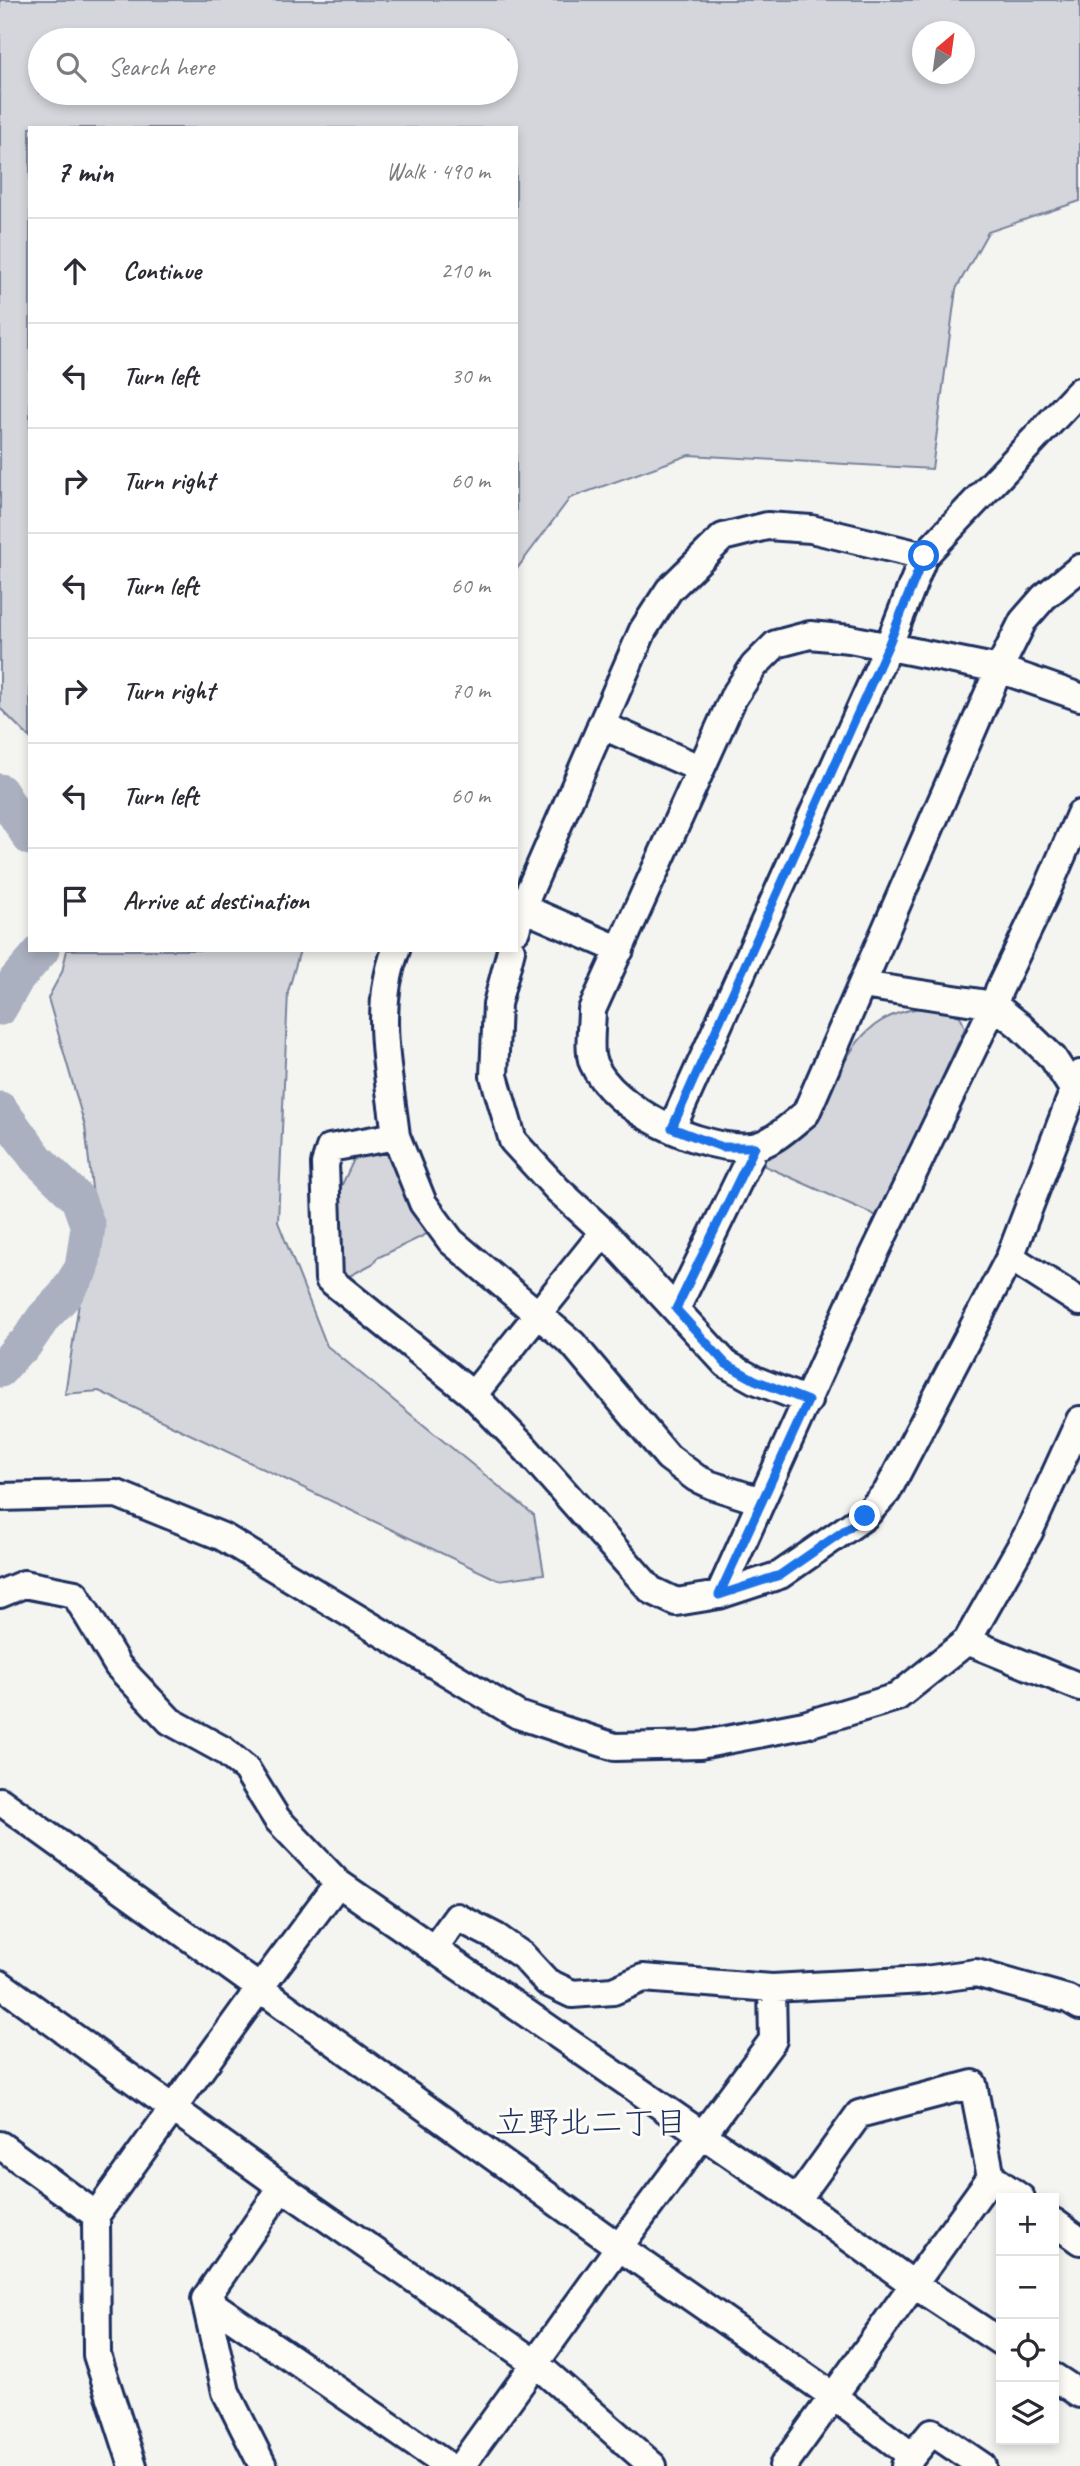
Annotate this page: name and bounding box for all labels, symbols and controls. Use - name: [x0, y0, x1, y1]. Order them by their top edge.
- north arrow: [912, 21, 975, 84]
- search box: [28, 28, 518, 105]
- icon: search: [52, 48, 90, 86]
- text: Search here: [108, 50, 214, 83]
- text: 7 min: [56, 153, 113, 191]
- text: Walk · 490 m: [386, 157, 490, 186]
- icon: ahead: [56, 252, 94, 290]
- text: Continue: [123, 254, 201, 287]
- text: 210 m: [441, 256, 490, 285]
- icon: left: [56, 357, 94, 395]
- text: Turn left: [123, 359, 198, 392]
- text: 30 m: [451, 361, 490, 390]
- icon: right: [56, 462, 94, 500]
- text: Turn right: [123, 464, 214, 497]
- text: 60 m: [451, 466, 490, 495]
- route start: [908, 540, 939, 571]
- icon: left: [56, 567, 94, 605]
- text: Turn left: [123, 569, 198, 602]
- text: 60 m: [451, 571, 490, 600]
- icon: right: [56, 672, 94, 710]
- text: Turn right: [123, 674, 214, 707]
- text: 70 m: [451, 676, 490, 705]
- icon: left: [56, 777, 94, 815]
- text: Turn left: [123, 779, 198, 812]
- text: 60 m: [451, 781, 490, 810]
- icon: arrive: [56, 882, 94, 920]
- text: Arrive at destination: [123, 884, 309, 917]
- route end: [849, 1500, 880, 1531]
- district label: 立野北二丁目: [495, 2102, 687, 2143]
- map controls: [996, 2193, 1059, 2445]
- button: +: [996, 2193, 1059, 2256]
- button: −: [996, 2256, 1059, 2319]
- button: locate: [996, 2319, 1059, 2382]
- button: layers: [996, 2382, 1059, 2445]

